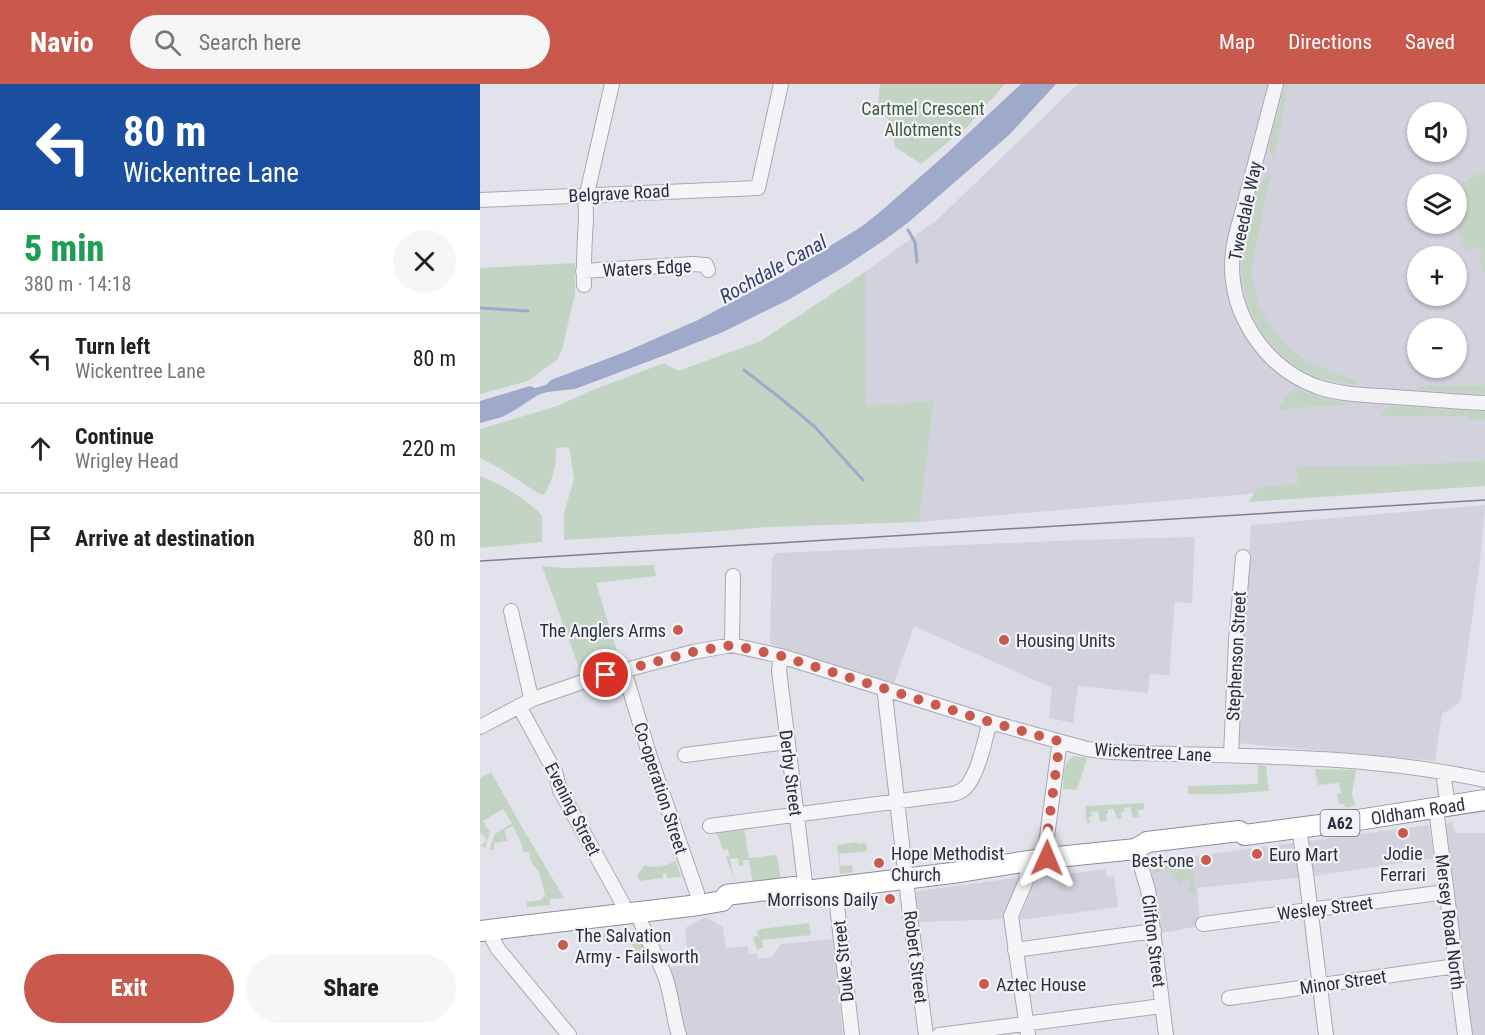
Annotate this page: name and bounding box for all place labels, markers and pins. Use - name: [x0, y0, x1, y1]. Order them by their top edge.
- place label: The Anglers Arms: [539, 620, 666, 641]
- marker: The Anglers Arms: [671, 623, 685, 637]
- place label: Housing Units: [1016, 630, 1115, 651]
- marker: Housing Units: [997, 633, 1011, 647]
- pin: [580, 649, 631, 700]
- marker: Jodie Ferrari: [1396, 826, 1410, 840]
- place label: Hope Methodist Church: [891, 843, 1004, 885]
- place label: Jodie Ferrari: [1380, 843, 1426, 885]
- place label: Euro Mart: [1269, 844, 1338, 865]
- marker: Euro Mart: [1250, 847, 1264, 861]
- place label: Best-one: [1132, 850, 1194, 871]
- marker: Best-one: [1199, 853, 1213, 867]
- marker: Hope Methodist Church: [872, 856, 886, 870]
- place label: Morrisons Daily: [767, 889, 878, 910]
- marker: Morrisons Daily: [883, 892, 897, 906]
- place label: The Salvation Army - Failsworth: [575, 925, 699, 967]
- marker: The Salvation Army - Failsworth: [556, 938, 570, 952]
- place label: Aztec House: [996, 974, 1086, 995]
- marker: Aztec House: [977, 977, 991, 991]

